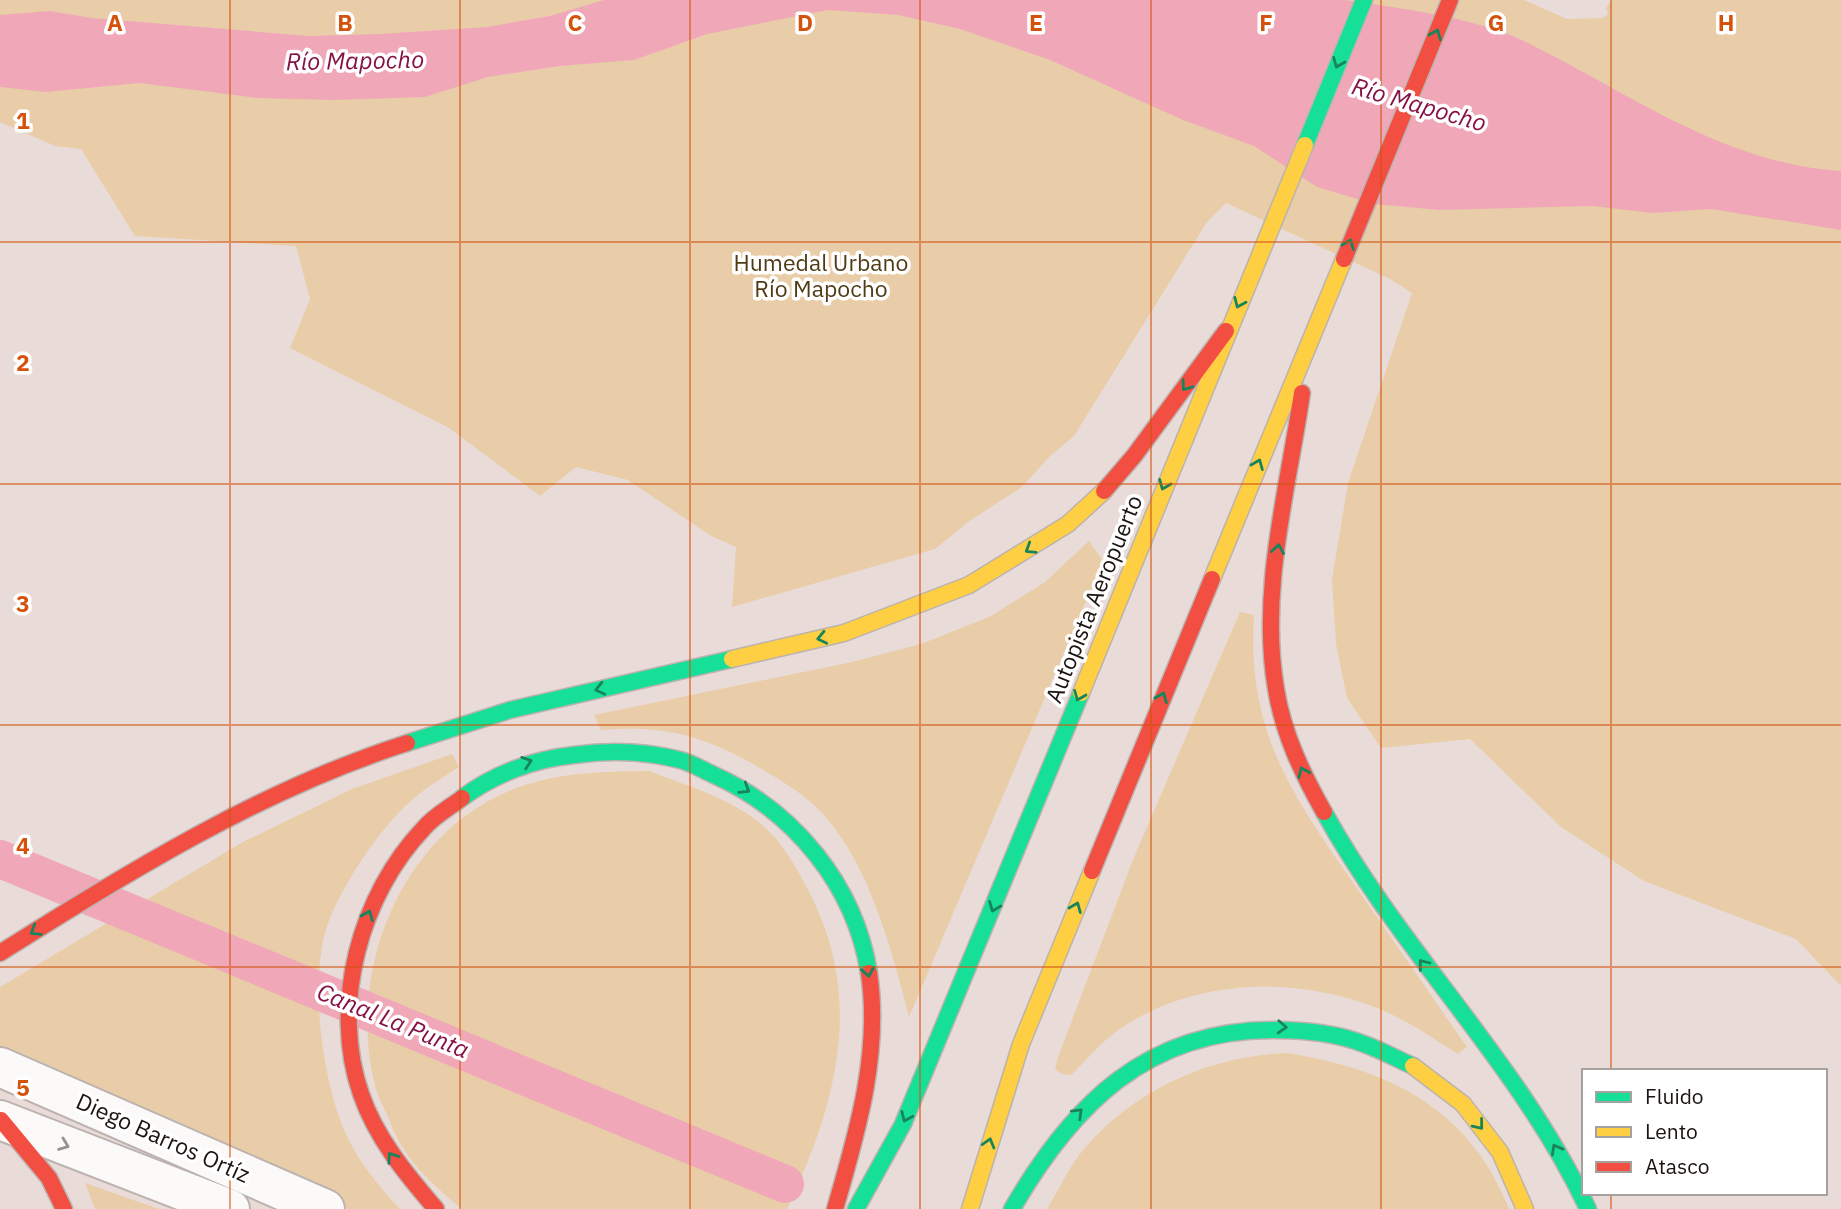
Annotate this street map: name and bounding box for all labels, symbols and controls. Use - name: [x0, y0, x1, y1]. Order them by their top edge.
- text: A: [107, 7, 123, 37]
- text: B: [337, 7, 353, 37]
- text: C: [568, 7, 583, 37]
- text: D: [797, 7, 813, 37]
- text: E: [1029, 7, 1043, 37]
- text: F: [1259, 7, 1273, 37]
- text: G: [1488, 7, 1504, 37]
- text: H: [1718, 7, 1734, 37]
- one-way arrow: [1428, 28, 1442, 41]
- water label: Río Mapocho: [286, 43, 424, 77]
- one-way arrow: [1332, 56, 1346, 68]
- water label: Río Mapocho: [1348, 70, 1490, 138]
- text: 1: [16, 105, 30, 135]
- one-way arrow: [1341, 239, 1355, 251]
- park label: Humedal Urbano Río Mapocho: [734, 247, 908, 303]
- one-way arrow: [1233, 296, 1247, 308]
- text: 2: [16, 347, 30, 377]
- one-way arrow: [1182, 378, 1194, 391]
- one-way arrow: [1250, 458, 1264, 470]
- one-way arrow: [1159, 479, 1173, 491]
- street label: Autopista Aeropuerto: [1038, 490, 1148, 707]
- one-way arrow: [1025, 540, 1038, 553]
- one-way arrow: [1270, 544, 1285, 555]
- text: 3: [16, 588, 30, 618]
- one-way arrow: [816, 630, 828, 644]
- one-way arrow: [594, 681, 606, 696]
- one-way arrow: [1074, 690, 1088, 702]
- one-way arrow: [1154, 691, 1168, 703]
- one-way arrow: [521, 756, 533, 770]
- one-way arrow: [1297, 767, 1311, 779]
- one-way arrow: [737, 781, 750, 793]
- text: 4: [16, 830, 30, 860]
- one-way arrow: [989, 901, 1003, 913]
- one-way arrow: [1068, 902, 1082, 914]
- one-way arrow: [360, 909, 374, 921]
- one-way arrow: [29, 923, 42, 936]
- one-way arrow: [1419, 960, 1432, 972]
- one-way arrow: [860, 966, 875, 978]
- water label: Canal La Punta: [313, 975, 474, 1065]
- one-way arrow: [1276, 1019, 1287, 1034]
- legend: [1582, 1069, 1827, 1195]
- text: 5: [16, 1072, 30, 1102]
- text: Fluido: [1645, 1082, 1704, 1110]
- street label: Diego Barros Ortíz: [72, 1085, 255, 1189]
- one-way arrow: [1070, 1108, 1083, 1121]
- one-way arrow: [900, 1110, 914, 1122]
- one-way arrow: [1471, 1116, 1483, 1129]
- text: Lento: [1645, 1117, 1698, 1145]
- one-way arrow: [58, 1136, 70, 1150]
- one-way arrow: [980, 1137, 995, 1149]
- one-way arrow: [1551, 1143, 1564, 1156]
- one-way arrow: [388, 1152, 400, 1165]
- text: Atasco: [1645, 1152, 1709, 1180]

